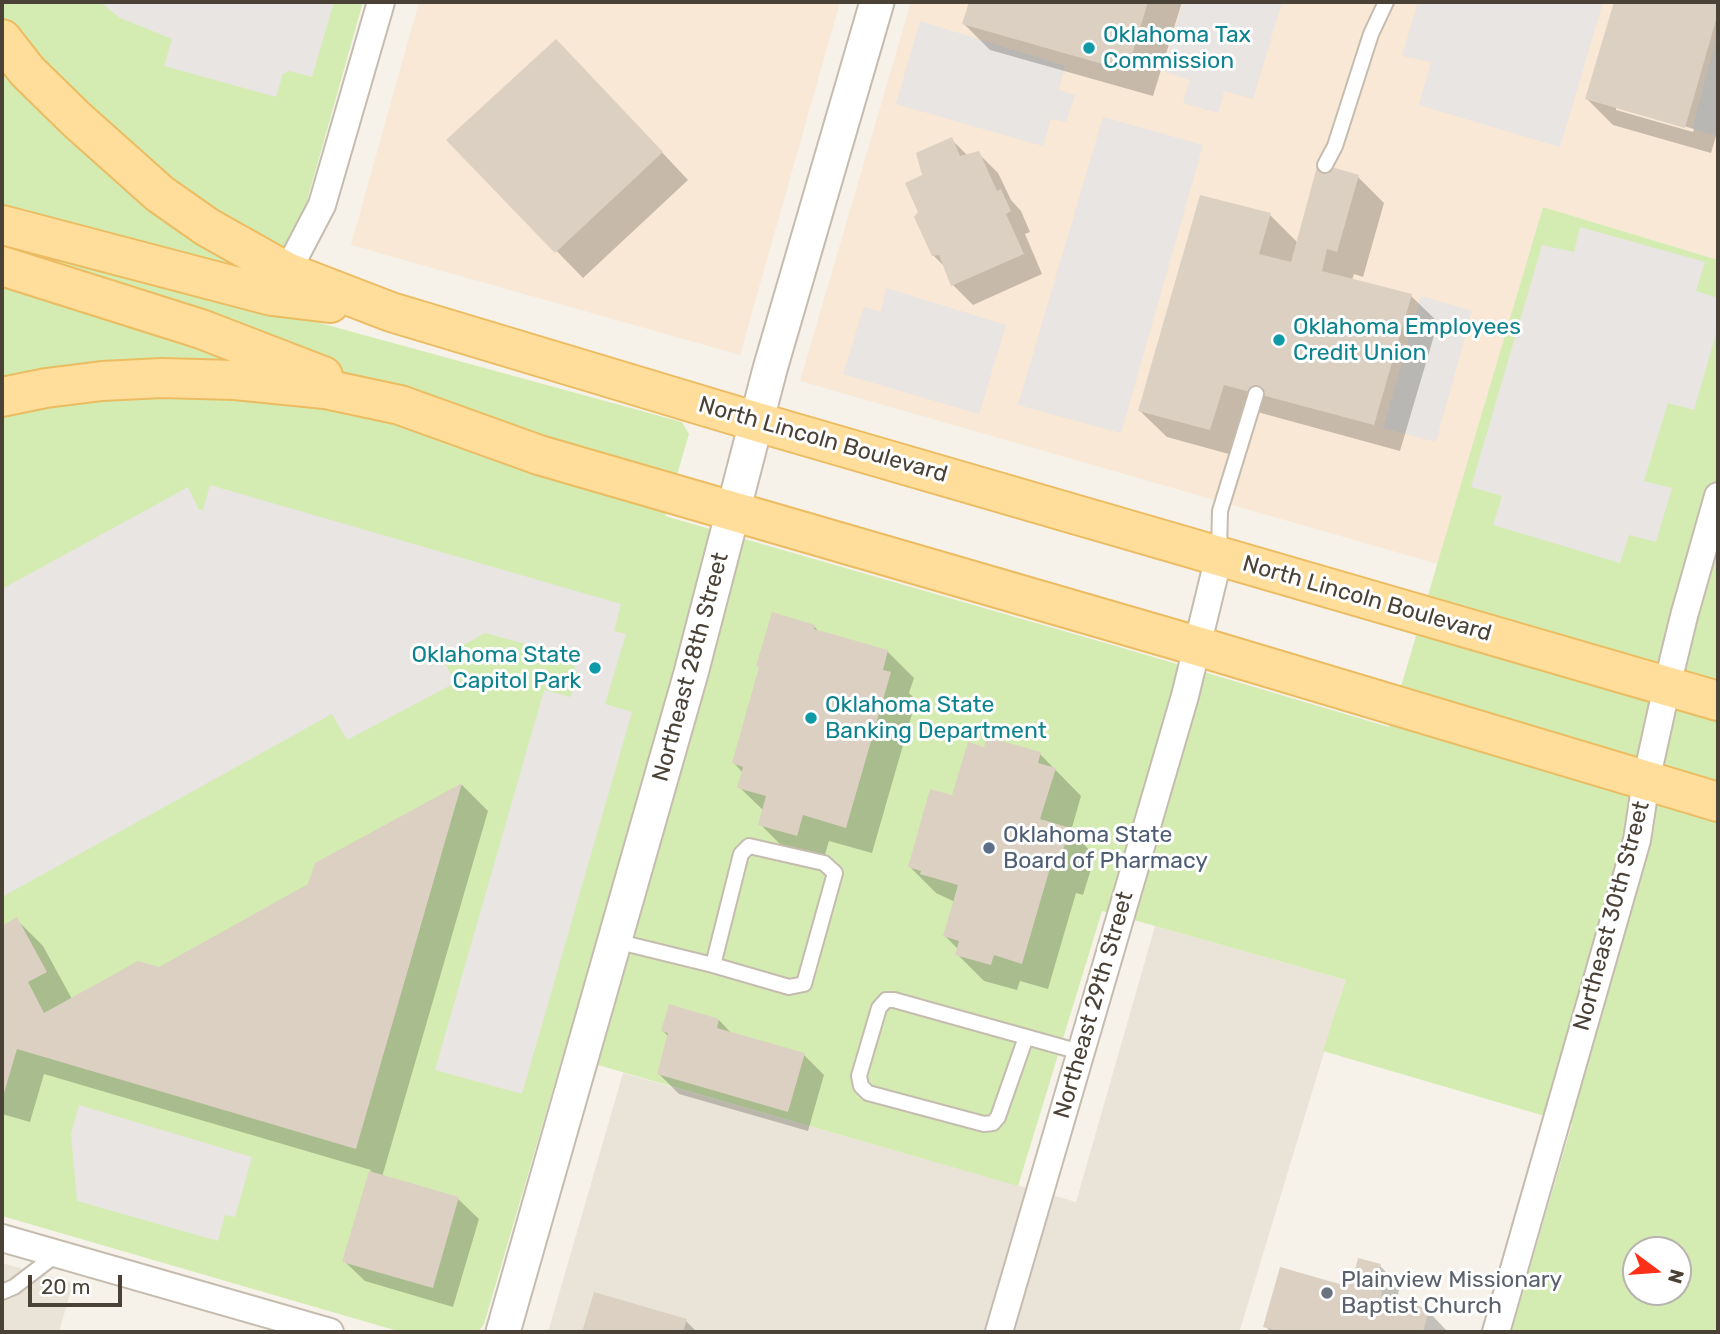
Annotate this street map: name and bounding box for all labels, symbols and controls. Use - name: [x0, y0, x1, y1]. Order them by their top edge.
- place label: Oklahoma Tax Commission: [1103, 21, 1251, 75]
- marker: Oklahoma Tax Commission: [1081, 40, 1097, 56]
- place label: Oklahoma Employees Credit Union: [1293, 313, 1521, 367]
- marker: Oklahoma Employees Credit Union: [1271, 332, 1287, 348]
- street label: North Lincoln Boulevard: [695, 391, 951, 489]
- street label: Northeast 28th Street: [647, 549, 735, 785]
- street label: North Lincoln Boulevard: [1239, 550, 1495, 648]
- place label: Oklahoma State Capitol Park: [412, 641, 581, 695]
- marker: Oklahoma State Capitol Park: [587, 660, 603, 676]
- place label: Oklahoma State Banking Department: [825, 691, 1047, 745]
- marker: Oklahoma State Banking Department: [803, 710, 819, 726]
- street label: Northeast 30th Street: [1568, 798, 1656, 1034]
- place label: Oklahoma State Board of Pharmacy: [1003, 821, 1208, 875]
- marker: Oklahoma State Board of Pharmacy: [981, 840, 997, 856]
- street label: Northeast 29th Street: [1048, 888, 1140, 1122]
- north arrow: [1622, 1236, 1692, 1306]
- scale bar: [32, 1260, 126, 1304]
- place label: Plainview Missionary Baptist Church: [1341, 1266, 1562, 1320]
- text: N: [1663, 1267, 1689, 1286]
- text: 20 m: [41, 1274, 90, 1299]
- marker: Plainview Missionary Baptist Church: [1319, 1285, 1335, 1301]

